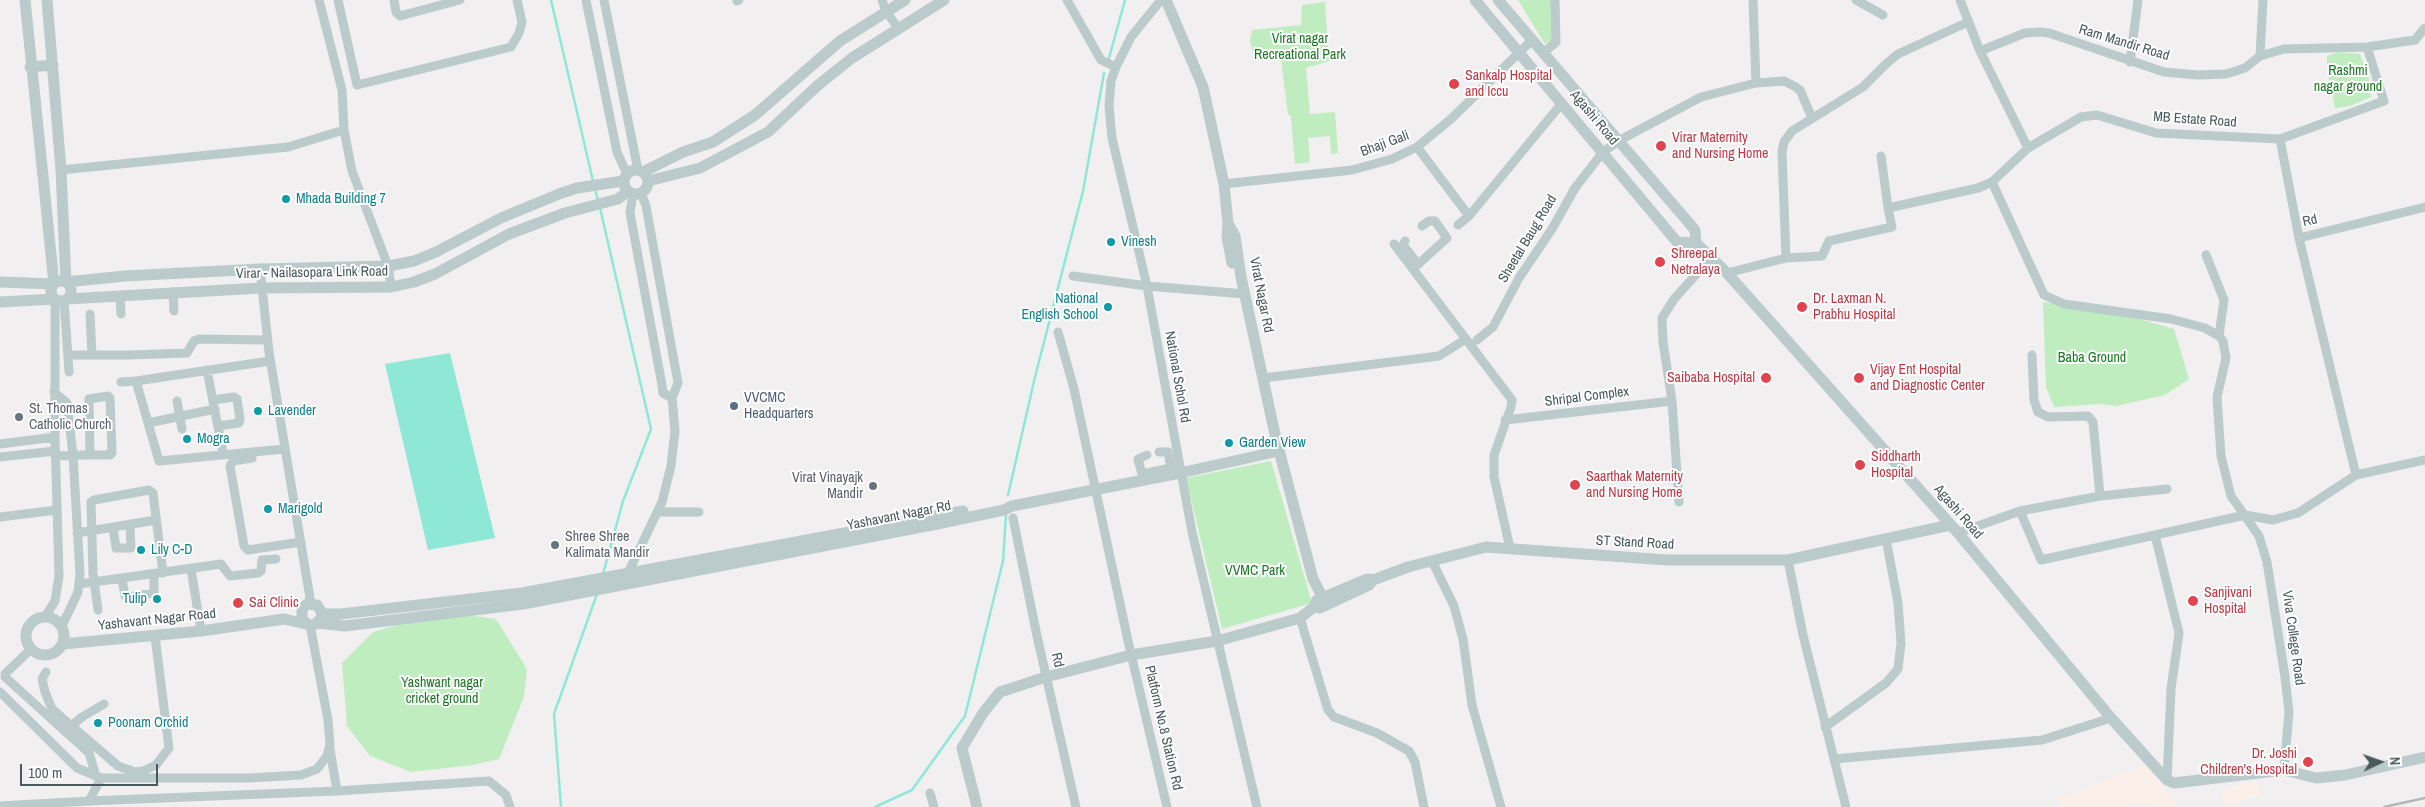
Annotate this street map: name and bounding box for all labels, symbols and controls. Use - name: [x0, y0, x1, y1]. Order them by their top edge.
- street label: Ram Mandir Road: [2077, 21, 2171, 65]
- park label: Virat nagar Recreational Park: [1254, 31, 1346, 64]
- park label: Rashmi nagar ground: [2314, 63, 2382, 95]
- place label: Sankalp Hospital and Iccu: [1465, 68, 1552, 100]
- marker: Sankalp Hospital and Iccu: [1447, 77, 1461, 91]
- street label: Agashi Road: [1566, 87, 1622, 149]
- street label: MB Estate Road: [2153, 109, 2237, 131]
- street label: Bhaji Gali: [1358, 127, 1412, 161]
- place label: Virar Maternity and Nursing Home: [1672, 130, 1768, 162]
- marker: Virar Maternity and Nursing Home: [1654, 139, 1668, 153]
- place label: Mhada Building 7: [296, 191, 386, 207]
- street label: Sheetal Baug Road: [1495, 192, 1561, 286]
- marker: Mhada Building 7: [280, 193, 292, 205]
- street label: Rd: [2301, 211, 2319, 231]
- place label: Vinesh: [1121, 234, 1157, 250]
- marker: Vinesh: [1105, 236, 1117, 248]
- place label: Shreepal Netralaya: [1671, 246, 1720, 278]
- marker: Shreepal Netralaya: [1653, 255, 1667, 269]
- street label: Virat Nagar Rd: [1245, 256, 1277, 334]
- street label: Virar - Nailasopara Link Road: [236, 263, 388, 283]
- place label: National English School: [1021, 291, 1098, 324]
- place label: Dr. Laxman N. Prabhu Hospital: [1813, 291, 1895, 324]
- marker: Dr. Laxman N. Prabhu Hospital: [1795, 300, 1809, 314]
- marker: National English School: [1102, 301, 1114, 313]
- street label: National Schol Rd: [1161, 330, 1193, 424]
- park label: Baba Ground: [2058, 350, 2126, 366]
- place label: Vijay Ent Hospital and Diagnostic Center: [1870, 362, 1985, 394]
- place label: Saibaba Hospital: [1667, 370, 1755, 386]
- marker: Saibaba Hospital: [1759, 371, 1773, 385]
- marker: Vijay Ent Hospital and Diagnostic Center: [1852, 371, 1866, 385]
- street label: Shripal Complex: [1544, 383, 1630, 411]
- place label: VVCMC Headquarters: [744, 390, 814, 422]
- marker: VVCMC Headquarters: [728, 400, 740, 412]
- place label: St. Thomas Catholic Church: [29, 401, 111, 434]
- place label: Lavender: [268, 403, 316, 419]
- marker: Lavender: [252, 405, 264, 417]
- marker: St. Thomas Catholic Church: [13, 411, 25, 423]
- place label: Mogra: [197, 431, 230, 447]
- marker: Mogra: [181, 433, 193, 445]
- place label: Garden View: [1239, 435, 1306, 451]
- marker: Garden View: [1223, 437, 1235, 449]
- place label: Siddharth Hospital: [1871, 449, 1921, 482]
- marker: Siddharth Hospital: [1853, 458, 1867, 472]
- place label: Saarthak Maternity and Nursing Home: [1586, 469, 1683, 502]
- place label: Virat Vinayajk Mandir: [792, 470, 863, 502]
- marker: Saarthak Maternity and Nursing Home: [1568, 478, 1582, 492]
- marker: Virat Vinayajk Mandir: [867, 480, 879, 492]
- street label: Agashi Road: [1930, 481, 1986, 543]
- street label: Yashavant Nagar Rd: [846, 498, 952, 534]
- place label: Marigold: [278, 501, 323, 517]
- marker: Marigold: [262, 503, 274, 515]
- place label: Shree Shree Kalimata Mandir: [565, 529, 649, 562]
- street label: ST Stand Road: [1595, 533, 1675, 553]
- marker: Shree Shree Kalimata Mandir: [549, 539, 561, 551]
- place label: Lily C-D: [151, 542, 192, 558]
- marker: Lily C-D: [135, 544, 147, 556]
- park label: VVMC Park: [1225, 563, 1285, 579]
- place label: Sanjivani Hospital: [2204, 585, 2252, 618]
- street label: Viva College Road: [2278, 590, 2308, 686]
- place label: Tulip: [122, 591, 147, 607]
- marker: Tulip: [151, 593, 163, 605]
- marker: Sanjivani Hospital: [2186, 594, 2200, 608]
- place label: Sai Clinic: [249, 595, 299, 611]
- marker: Sai Clinic: [231, 596, 245, 610]
- street label: Yashavant Nagar Road: [97, 605, 217, 635]
- street label: Rd: [1047, 651, 1067, 669]
- street label: Platform No.8 Station Rd: [1140, 664, 1186, 792]
- park label: Yashwant nagar cricket ground: [401, 675, 483, 708]
- place label: Poonam Orchid: [108, 715, 188, 731]
- marker: Poonam Orchid: [92, 717, 104, 729]
- north arrow: [2355, 737, 2405, 787]
- place label: Dr. Joshi Children's Hospital: [2200, 746, 2297, 779]
- scale bar: [22, 754, 160, 786]
- marker: Dr. Joshi Children's Hospital: [2301, 755, 2315, 769]
- text: N: [2386, 757, 2404, 766]
- text: 100 m: [28, 762, 62, 783]

